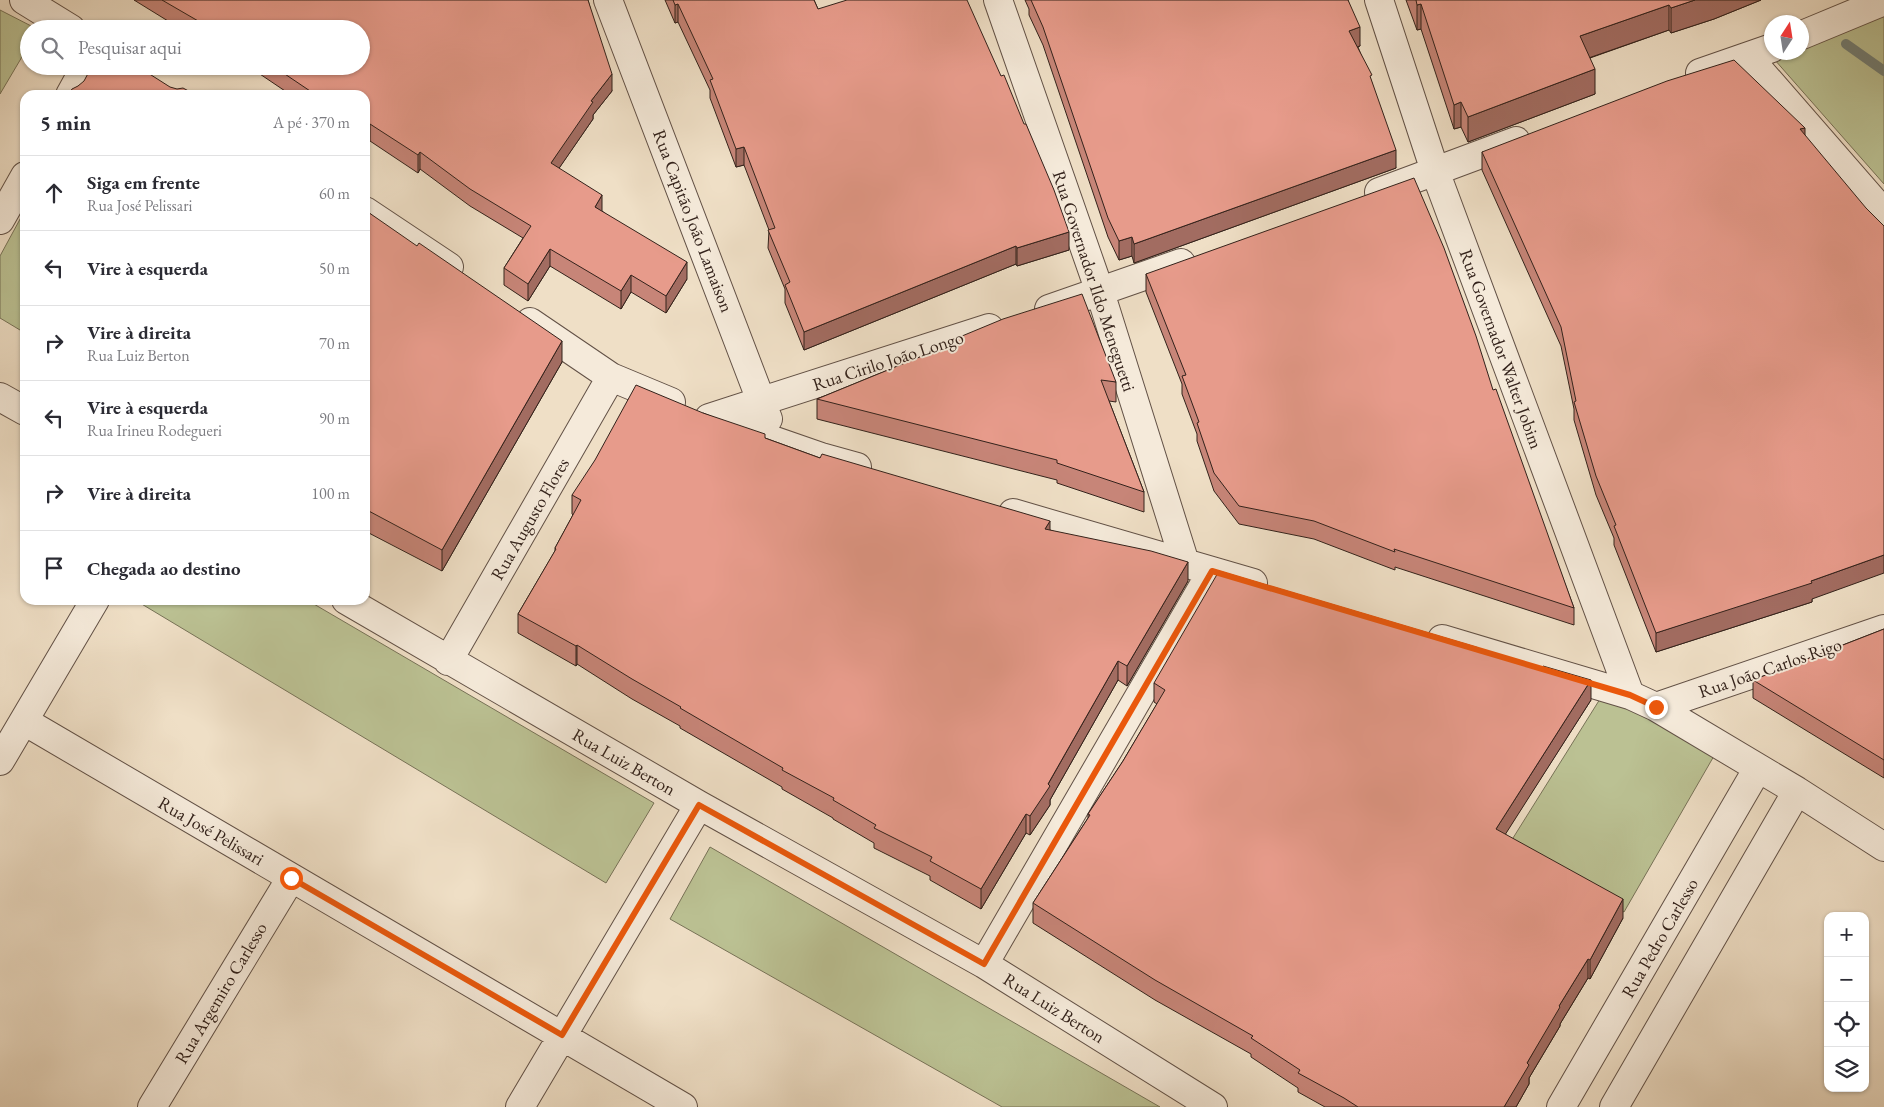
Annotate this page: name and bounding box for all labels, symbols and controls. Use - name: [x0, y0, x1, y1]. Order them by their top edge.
- north arrow: [1764, 15, 1809, 60]
- search box: [20, 20, 370, 75]
- icon: search: [38, 34, 66, 62]
- text: Pesquisar aqui: [78, 35, 182, 60]
- text: 5 min: [40, 109, 91, 136]
- text: A pé · 370 m: [273, 112, 350, 133]
- street label: Rua Capitão João Lamaison: [648, 126, 739, 316]
- street label: Rua Governador Ildo Meneguetti: [1048, 167, 1141, 395]
- text: Siga em frente: [87, 170, 200, 195]
- icon: ahead: [40, 179, 68, 207]
- text: 60 m: [319, 183, 350, 204]
- text: Rua José Pelissari: [87, 195, 192, 216]
- street label: Rua Governador Walter Jobim: [1455, 246, 1548, 452]
- icon: left: [40, 254, 68, 282]
- text: Vire à esquerda: [87, 256, 208, 281]
- text: 50 m: [319, 258, 350, 279]
- text: Vire à direita: [87, 320, 191, 345]
- street label: Rua Cirilo João Longo: [809, 325, 966, 396]
- icon: right: [40, 329, 68, 357]
- text: 70 m: [319, 333, 350, 354]
- text: Rua Luiz Berton: [87, 345, 190, 366]
- text: Vire à esquerda: [87, 395, 208, 420]
- icon: left: [40, 404, 68, 432]
- text: 90 m: [319, 408, 350, 429]
- text: Rua Irineu Rodegueri: [87, 420, 222, 441]
- street label: Rua Augusto Flores: [485, 453, 574, 584]
- icon: right: [40, 479, 68, 507]
- text: Vire à direita: [87, 481, 191, 506]
- text: 100 m: [311, 483, 350, 504]
- icon: arrive: [40, 554, 68, 582]
- text: Chegada ao destino: [87, 556, 241, 581]
- street label: Rua João Carlos Rigo: [1695, 632, 1845, 703]
- route end: [1645, 696, 1668, 719]
- street label: Rua Luiz Berton: [568, 723, 680, 801]
- street label: Rua José Pelissari: [154, 791, 269, 870]
- route start: [280, 867, 303, 890]
- street label: Rua Pedro Carlesso: [1616, 874, 1703, 1002]
- map controls: [1824, 912, 1869, 1092]
- button: +: [1824, 912, 1869, 957]
- street label: Rua Argemiro Carlesso: [169, 918, 272, 1068]
- button: −: [1824, 957, 1869, 1002]
- street label: Rua Luiz Berton: [999, 967, 1110, 1048]
- button: locate: [1824, 1002, 1869, 1047]
- button: layers: [1824, 1047, 1869, 1092]

